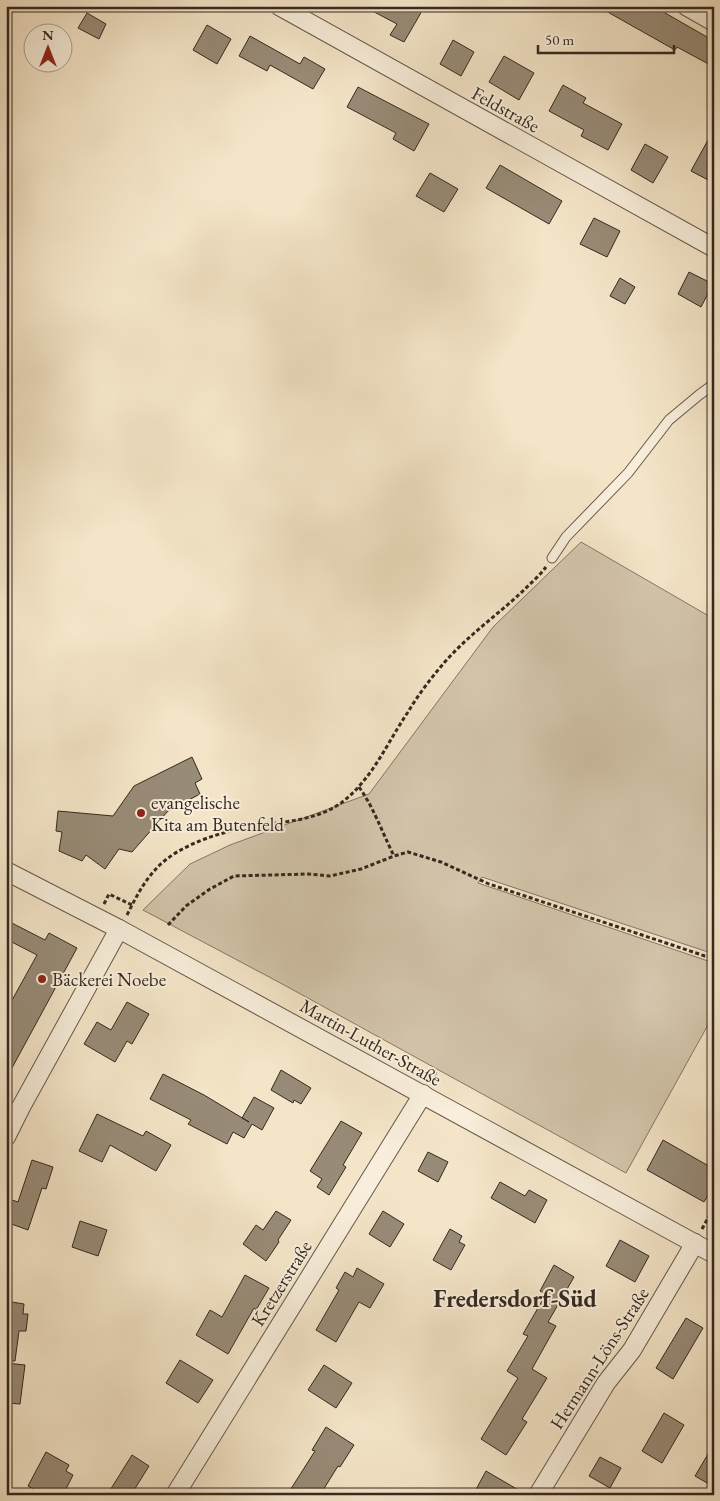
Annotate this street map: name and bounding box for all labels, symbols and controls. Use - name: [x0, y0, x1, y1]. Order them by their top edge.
- north arrow: [22, 22, 72, 72]
- scale bar: [538, 22, 674, 54]
- text: N: [42, 26, 54, 44]
- text: 50 m: [545, 30, 574, 49]
- street label: Feldstraße: [467, 81, 544, 138]
- place label: evangelische Kita am Butenfeld: [151, 790, 284, 837]
- marker: evangelische Kita am Butenfeld: [135, 807, 147, 819]
- place label: Bäckerei Noebe: [52, 967, 166, 992]
- marker: Bäckerei Noebe: [36, 973, 48, 985]
- street label: Martin-Luther-Straße: [296, 993, 446, 1092]
- street label: Kretzerstraße: [245, 1236, 318, 1331]
- district label: Fredersdorf-Süd: [433, 1283, 597, 1314]
- street label: Hermann-Löns-Straße: [544, 1283, 655, 1434]

